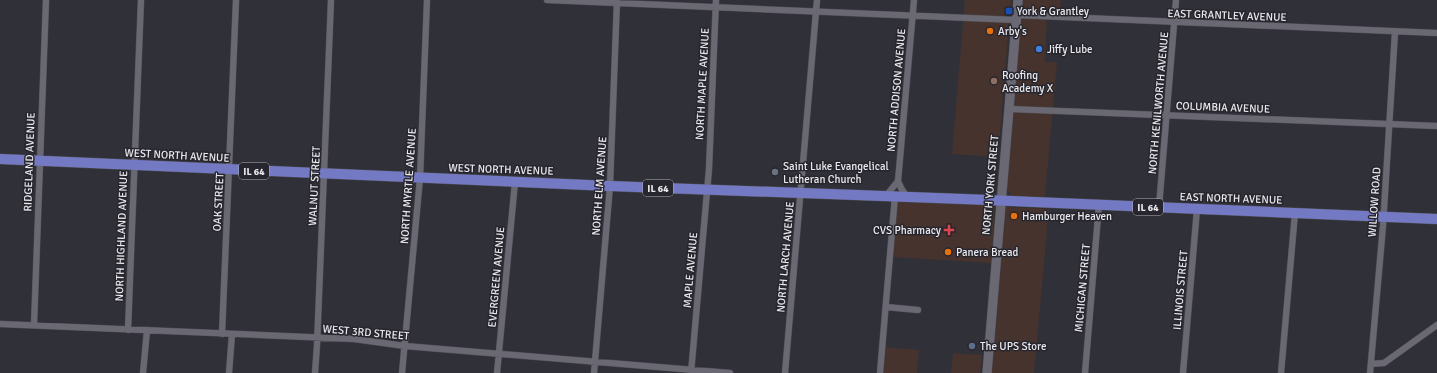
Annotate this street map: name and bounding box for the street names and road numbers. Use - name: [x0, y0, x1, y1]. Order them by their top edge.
- street label: EAST GRANTLEY AVENUE: [1167, 7, 1287, 24]
- street label: NORTH MAPLE AVENUE: [693, 28, 712, 140]
- street label: NORTH ADDISON AVENUE: [885, 28, 908, 152]
- street label: NORTH KENILWORTH AVENUE: [1146, 31, 1171, 175]
- street label: COLUMBIA AVENUE: [1176, 99, 1270, 116]
- street label: RIDGELAND AVENUE: [21, 112, 38, 212]
- street label: NORTH MYRTLE AVENUE: [398, 127, 419, 245]
- street label: NORTH YORK STREET: [980, 134, 1001, 236]
- street label: NORTH ELM AVENUE: [590, 136, 609, 236]
- street label: WALNUT STREET: [306, 145, 323, 226]
- street label: WEST NORTH AVENUE: [124, 146, 230, 165]
- street label: WEST NORTH AVENUE: [448, 161, 554, 178]
- road number: IL 64: [239, 163, 269, 179]
- street label: WILLOW ROAD: [1366, 167, 1383, 237]
- street label: NORTH HIGHLAND AVENUE: [113, 170, 130, 302]
- street label: OAK STREET: [210, 172, 227, 232]
- road number: IL 64: [643, 180, 673, 196]
- street label: EAST NORTH AVENUE: [1179, 190, 1283, 207]
- road number: IL 64: [1133, 199, 1163, 215]
- street label: NORTH LARCH AVENUE: [774, 201, 797, 313]
- street label: EVERGREEN AVENUE: [486, 226, 507, 328]
- street label: MAPLE AVENUE: [681, 232, 700, 308]
- street label: MICHIGAN STREET: [1072, 243, 1093, 333]
- street label: ILLINOIS STREET: [1171, 249, 1191, 330]
- street label: WEST 3RD STREET: [322, 322, 410, 343]

